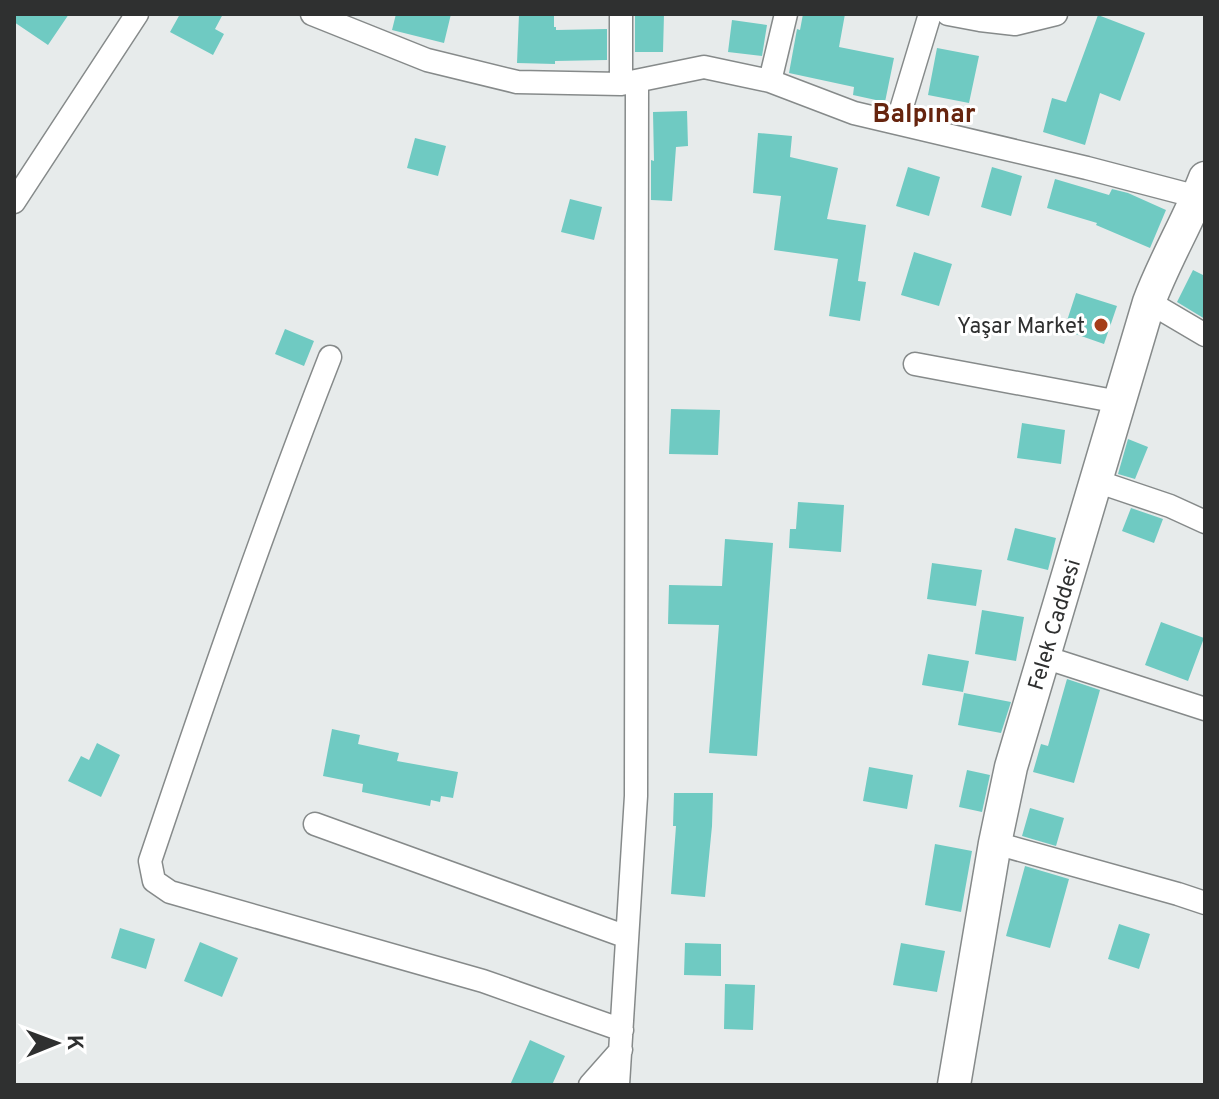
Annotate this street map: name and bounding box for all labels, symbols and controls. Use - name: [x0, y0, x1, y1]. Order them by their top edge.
- district label: Balpınar: [872, 99, 976, 132]
- place label: Yaşar Market: [957, 314, 1085, 341]
- marker: Yaşar Market: [1092, 316, 1110, 334]
- street label: Felek Caddesi: [1024, 556, 1088, 694]
- north arrow: [16, 1003, 96, 1083]
- text: K: [60, 1035, 87, 1051]

